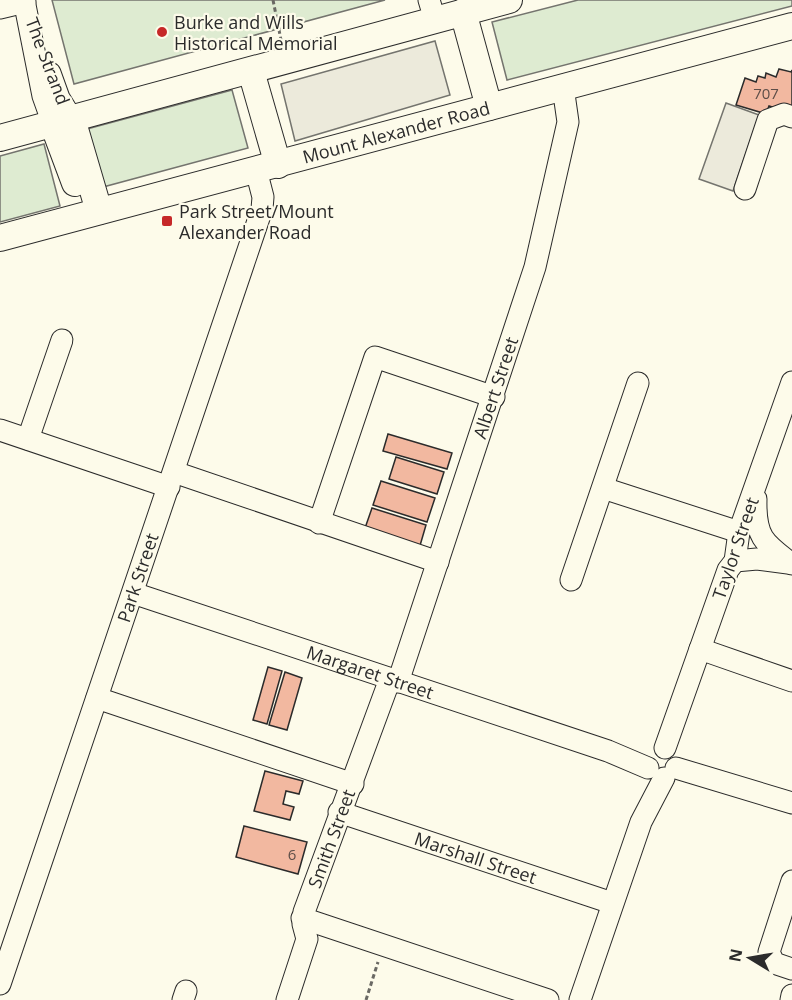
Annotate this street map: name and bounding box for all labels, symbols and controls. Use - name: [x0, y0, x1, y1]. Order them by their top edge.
- place label: Burke and Wills Historical Memorial: [174, 10, 338, 55]
- street label: The Strand: [20, 14, 76, 108]
- marker: Burke and Wills Historical Memorial: [155, 25, 169, 39]
- house number: 707: [753, 83, 779, 103]
- street label: Mount Alexander Road: [300, 95, 492, 169]
- place label: Park Street/Mount Alexander Road: [179, 199, 334, 244]
- marker: Park Street/Mount Alexander Road: [160, 214, 174, 228]
- street label: Albert Street: [467, 334, 523, 442]
- street label: Taylor Street: [706, 494, 764, 602]
- street label: Park Street: [111, 530, 164, 625]
- street label: Margaret Street: [304, 640, 437, 704]
- street label: Smith Street: [302, 786, 360, 891]
- street label: Marshall Street: [411, 826, 540, 889]
- house number: 6: [288, 844, 296, 864]
- north arrow: [720, 928, 780, 988]
- text: N: [723, 947, 747, 964]

